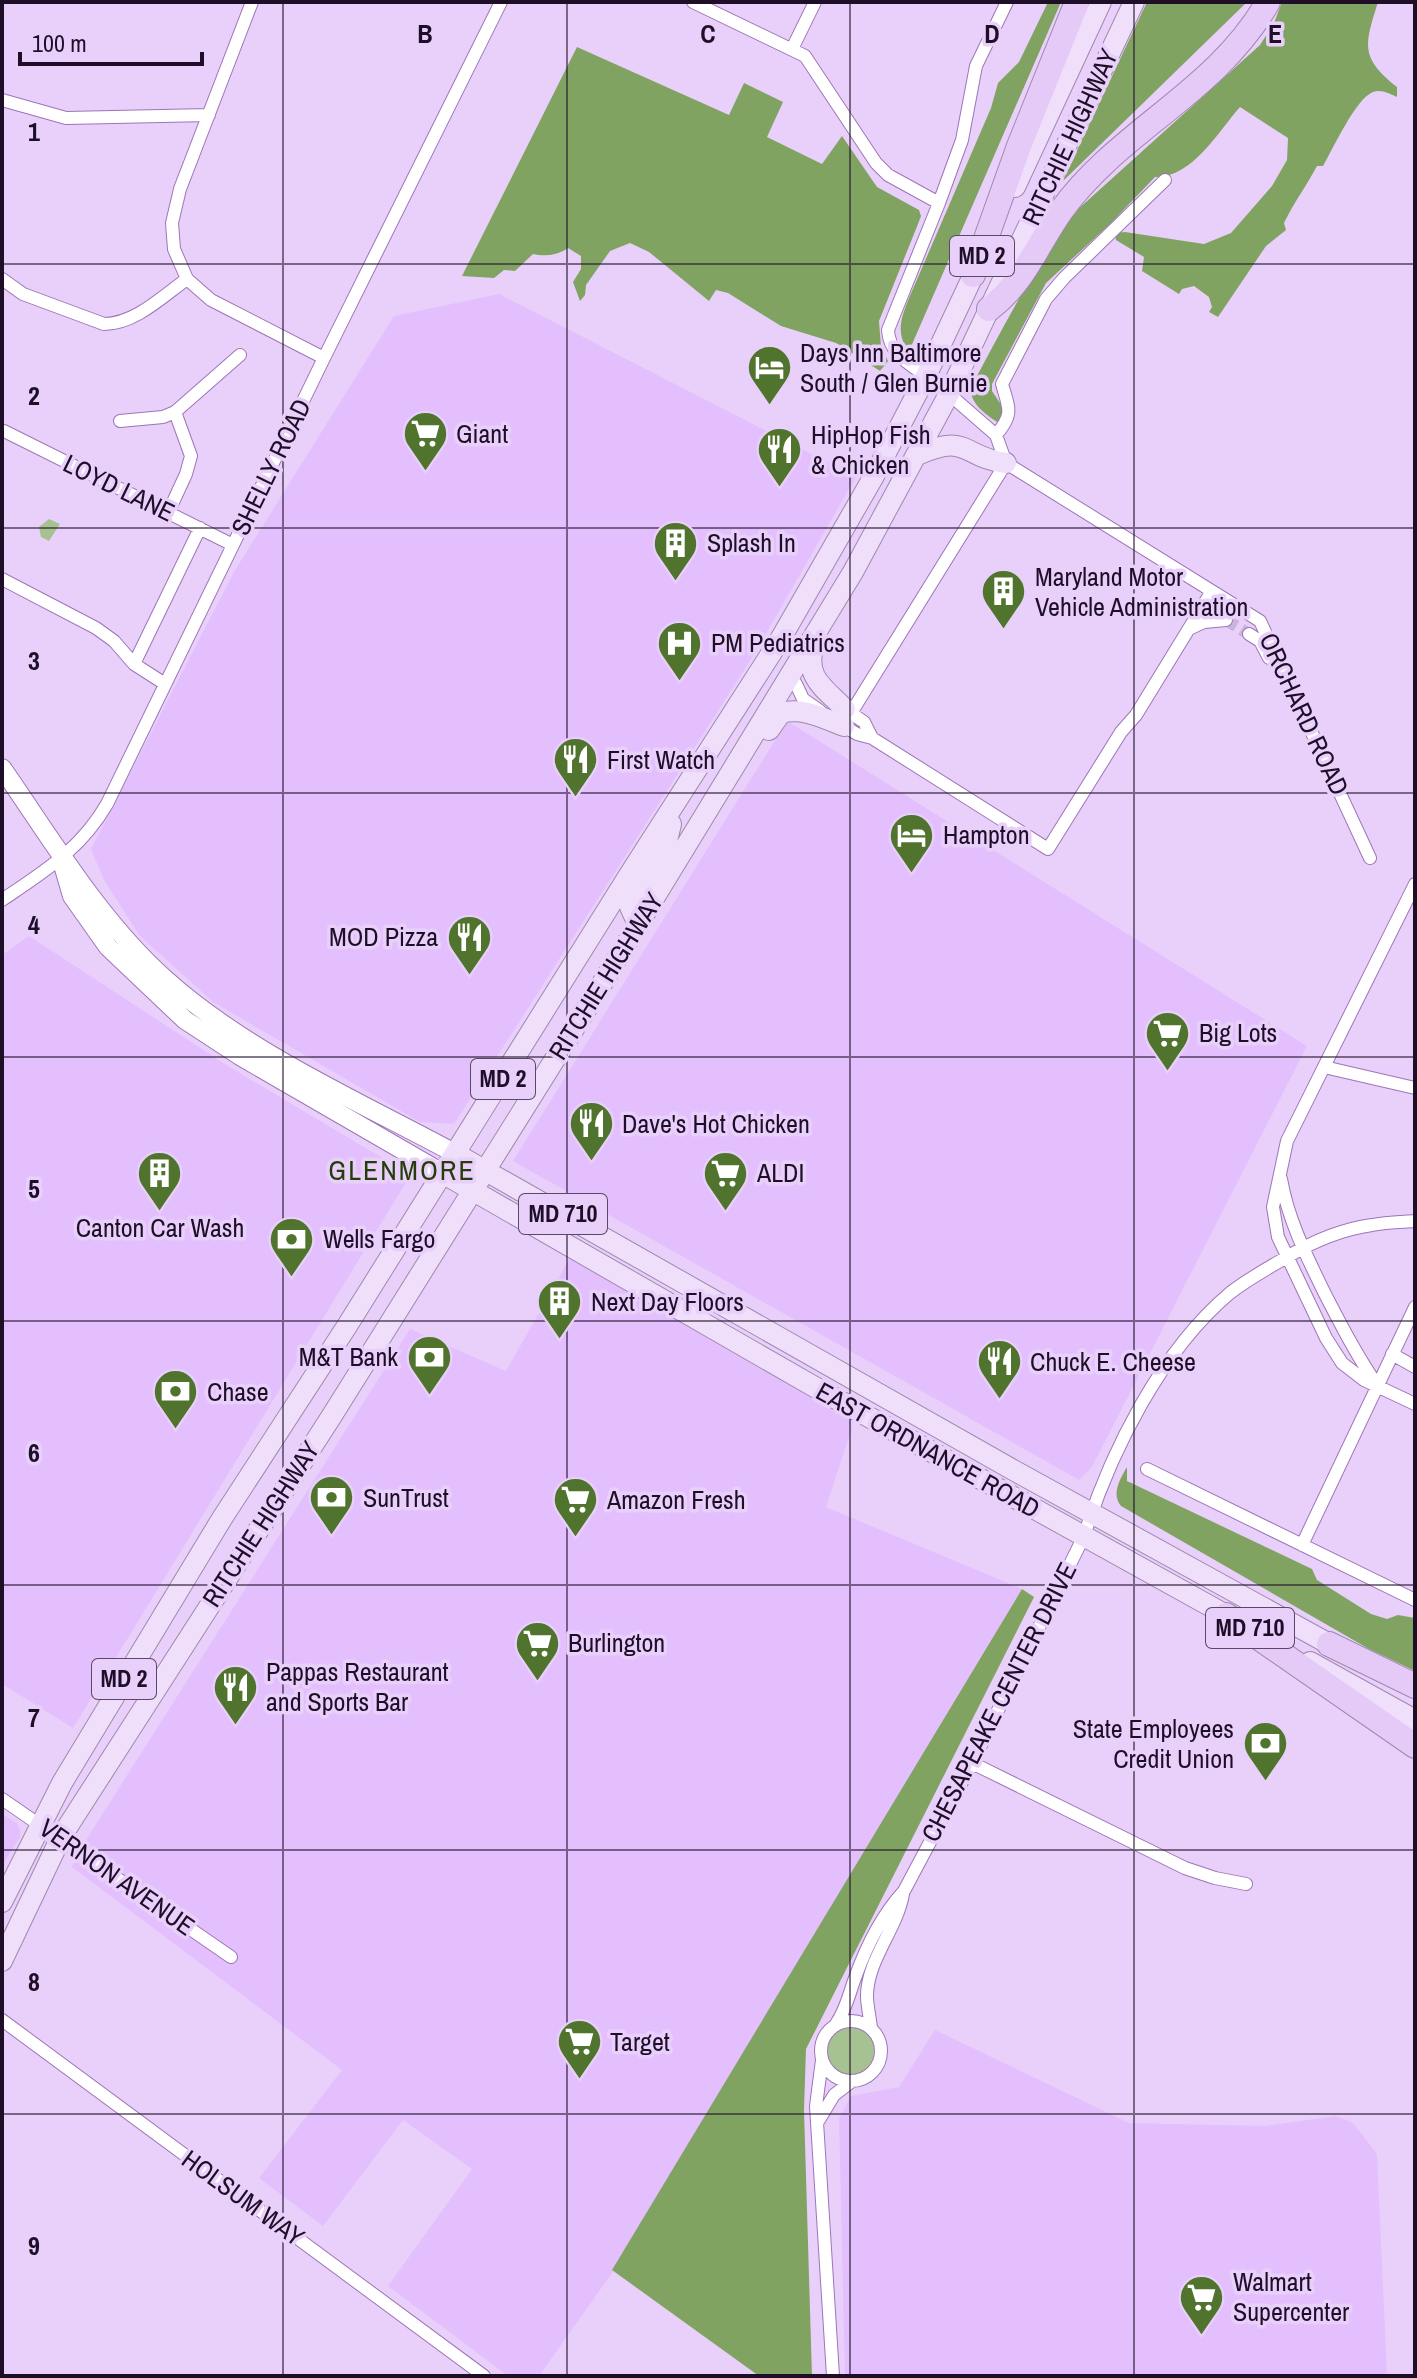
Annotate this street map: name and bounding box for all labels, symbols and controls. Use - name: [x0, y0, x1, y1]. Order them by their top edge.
- scale bar: [20, 16, 202, 66]
- text: B: [417, 16, 433, 51]
- text: C: [700, 16, 716, 51]
- text: D: [984, 16, 1000, 51]
- text: E: [1268, 16, 1282, 51]
- text: 100 m: [32, 27, 87, 59]
- street label: RITCHIE HIGHWAY: [1013, 42, 1126, 231]
- text: 1: [28, 114, 40, 149]
- road number: MD 2: [950, 236, 1014, 276]
- place label: Days Inn Baltimore South / Glen Burnie: [800, 335, 987, 400]
- hotel icon: Days Inn Baltimore South / Glen Burnie: [745, 344, 793, 407]
- text: 2: [28, 378, 40, 413]
- street label: SHELLY ROAD: [223, 393, 319, 541]
- supermarket icon: Giant: [401, 410, 449, 473]
- place label: Giant: [456, 416, 508, 451]
- place label: HipHop Fish & Chicken: [811, 417, 931, 482]
- restaurant icon: HipHop Fish & Chicken: [756, 426, 804, 489]
- street label: LOYD LANE: [58, 446, 181, 530]
- building icon: Splash In: [652, 519, 700, 582]
- place label: Splash In: [707, 525, 796, 560]
- place label: Maryland Motor Vehicle Administration: [1035, 559, 1248, 624]
- building icon: Maryland Motor Vehicle Administration: [980, 568, 1028, 631]
- hospital icon: PM Pediatrics: [656, 619, 704, 682]
- place label: PM Pediatrics: [711, 625, 845, 660]
- street label: ORCHARD ROAD: [1252, 627, 1357, 801]
- text: 3: [28, 643, 40, 678]
- restaurant icon: First Watch: [552, 736, 600, 799]
- place label: First Watch: [607, 742, 715, 777]
- hotel icon: Hampton: [888, 811, 936, 874]
- place label: Hampton: [943, 817, 1030, 852]
- street label: RITCHIE HIGHWAY: [540, 885, 671, 1066]
- text: 4: [28, 907, 40, 942]
- restaurant icon: MOD Pizza: [445, 913, 493, 976]
- place label: MOD Pizza: [329, 919, 438, 954]
- supermarket icon: Big Lots: [1144, 1009, 1192, 1072]
- place label: Big Lots: [1199, 1015, 1277, 1050]
- road number: MD 2: [471, 1059, 535, 1099]
- restaurant icon: Dave's Hot Chicken: [567, 1100, 615, 1163]
- place label: Dave's Hot Chicken: [622, 1106, 810, 1141]
- building icon: Canton Car Wash: [136, 1149, 184, 1212]
- supermarket icon: ALDI: [702, 1149, 750, 1212]
- district label: GLENMORE: [328, 1151, 476, 1189]
- place label: ALDI: [756, 1155, 804, 1190]
- text: 5: [28, 1171, 40, 1206]
- road number: MD 710: [519, 1194, 607, 1234]
- place label: Canton Car Wash: [76, 1210, 244, 1245]
- bank icon: Wells Fargo: [268, 1215, 316, 1278]
- place label: Wells Fargo: [323, 1221, 435, 1256]
- building icon: Next Day Floors: [536, 1278, 584, 1341]
- place label: Next Day Floors: [591, 1284, 744, 1319]
- bank icon: M&T Bank: [405, 1333, 453, 1396]
- restaurant icon: Chuck E. Cheese: [975, 1338, 1023, 1401]
- place label: M&T Bank: [299, 1339, 398, 1374]
- place label: Chuck E. Cheese: [1030, 1344, 1196, 1379]
- bank icon: Chase: [152, 1368, 200, 1431]
- street label: EAST ORDNANCE ROAD: [810, 1373, 1046, 1526]
- place label: Chase: [207, 1374, 269, 1409]
- street label: RITCHIE HIGHWAY: [194, 1434, 328, 1613]
- text: 6: [28, 1435, 40, 1470]
- bank icon: SunTrust: [308, 1474, 356, 1537]
- supermarket icon: Amazon Fresh: [552, 1476, 600, 1539]
- place label: SunTrust: [363, 1480, 449, 1515]
- place label: Amazon Fresh: [606, 1482, 746, 1517]
- street label: CHESAPEAKE CENTER DRIVE: [913, 1556, 1084, 1847]
- road number: MD 710: [1206, 1608, 1294, 1648]
- supermarket icon: Burlington: [513, 1619, 561, 1682]
- place label: Burlington: [568, 1625, 665, 1660]
- place label: Pappas Restaurant and Sports Bar: [266, 1654, 449, 1719]
- road number: MD 2: [92, 1659, 156, 1699]
- restaurant icon: Pappas Restaurant and Sports Bar: [211, 1663, 259, 1726]
- text: 7: [28, 1700, 40, 1735]
- place label: State Employees Credit Union: [1073, 1711, 1234, 1776]
- bank icon: State Employees Credit Union: [1241, 1720, 1289, 1783]
- street label: VERNON AVENUE: [33, 1810, 202, 1943]
- text: 8: [28, 1964, 40, 1999]
- supermarket icon: Target: [555, 2018, 603, 2081]
- place label: Target: [610, 2024, 670, 2059]
- street label: HOLSUM WAY: [175, 2141, 312, 2254]
- text: 9: [28, 2228, 40, 2263]
- place label: Walmart Supercenter: [1233, 2264, 1349, 2329]
- supermarket icon: Walmart Supercenter: [1178, 2273, 1226, 2336]

